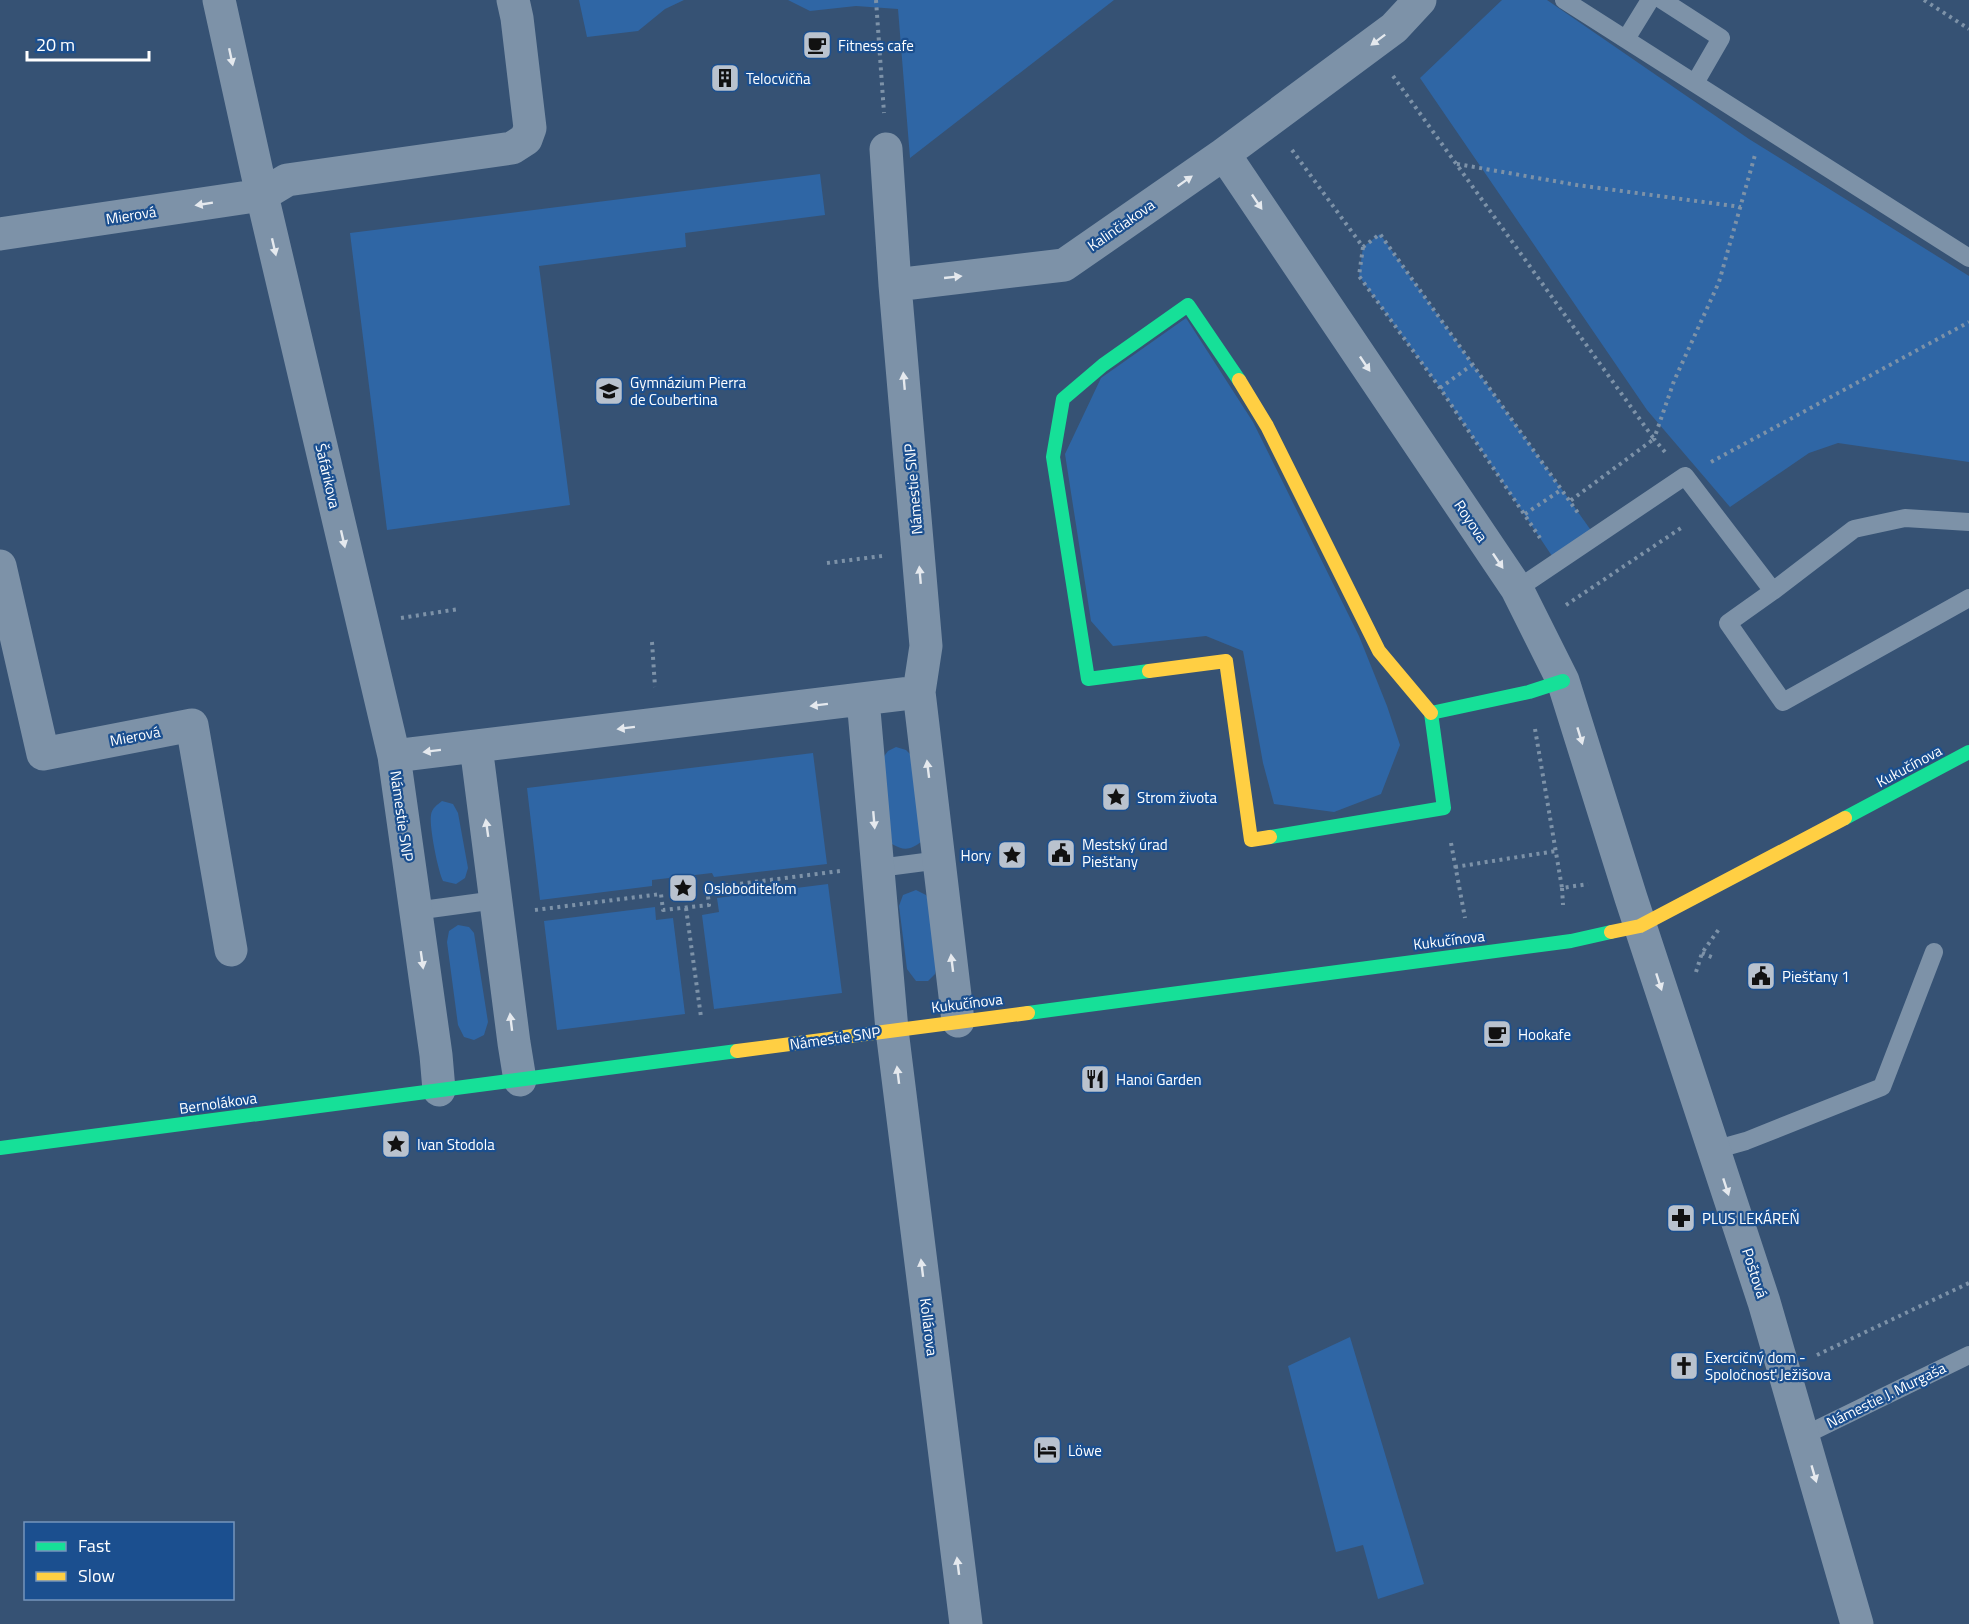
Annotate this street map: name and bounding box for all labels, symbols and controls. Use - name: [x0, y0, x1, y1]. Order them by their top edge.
- scale bar: [27, 24, 148, 62]
- cafe icon: Fitness cafe: [801, 29, 833, 61]
- text: 20 m: [36, 31, 75, 58]
- place label: Fitness cafe: [838, 34, 914, 57]
- one-way arrow: [1370, 34, 1386, 46]
- one-way arrow: [227, 48, 237, 66]
- building icon: Telocvičňa: [709, 62, 741, 94]
- place label: Telocvičňa: [746, 67, 811, 90]
- one-way arrow: [1176, 175, 1192, 187]
- street label: Kalinčiakova: [1083, 193, 1160, 257]
- one-way arrow: [1251, 194, 1262, 211]
- one-way arrow: [195, 199, 214, 208]
- street label: Mierová: [104, 200, 158, 230]
- one-way arrow: [270, 238, 280, 257]
- one-way arrow: [944, 272, 963, 282]
- one-way arrow: [1360, 356, 1371, 373]
- place label: Gymnázium Pierra de Coubertina: [630, 371, 747, 411]
- one-way arrow: [899, 372, 909, 391]
- school or university icon: Gymnázium Pierra de Coubertina: [593, 375, 625, 407]
- street label: Šafárikova: [309, 441, 347, 511]
- street label: Námestie SNP: [898, 442, 928, 536]
- street label: Royova: [1448, 495, 1494, 547]
- one-way arrow: [339, 530, 348, 549]
- one-way arrow: [1492, 553, 1503, 569]
- one-way arrow: [915, 566, 925, 585]
- one-way arrow: [810, 700, 829, 709]
- street label: Mierová: [108, 720, 163, 752]
- one-way arrow: [616, 723, 635, 733]
- one-way arrow: [1576, 727, 1586, 745]
- street label: Kukučínova: [1872, 739, 1946, 793]
- one-way arrow: [422, 747, 441, 756]
- one-way arrow: [924, 759, 933, 778]
- street label: Námestie SNP: [384, 769, 420, 863]
- place icon: Strom života: [1100, 781, 1132, 813]
- place label: Strom života: [1137, 786, 1217, 809]
- one-way arrow: [869, 811, 879, 830]
- one-way arrow: [482, 819, 491, 838]
- place label: Mestský úrad Piešťany: [1082, 833, 1168, 873]
- public building icon: Mestský úrad Piešťany: [1045, 837, 1077, 869]
- place icon: Hory: [996, 839, 1028, 871]
- place label: Hory: [961, 844, 991, 867]
- place icon: Osloboditeľom: [667, 872, 699, 904]
- place label: Osloboditeľom: [704, 877, 797, 900]
- street label: Kukučínova: [1412, 924, 1486, 956]
- one-way arrow: [418, 950, 427, 969]
- one-way arrow: [947, 953, 957, 972]
- public building icon: Piešťany 1: [1745, 960, 1777, 992]
- place label: Piešťany 1: [1782, 965, 1850, 988]
- one-way arrow: [1654, 973, 1664, 991]
- street label: Kukučínova: [930, 987, 1004, 1019]
- one-way arrow: [506, 1012, 516, 1031]
- cafe icon: Hookafe: [1481, 1018, 1513, 1050]
- street label: Námestie SNP: [788, 1020, 882, 1056]
- place label: Hookafe: [1518, 1023, 1571, 1046]
- restaurant icon: Hanoi Garden: [1079, 1063, 1111, 1095]
- one-way arrow: [893, 1065, 902, 1084]
- place label: Hanoi Garden: [1116, 1068, 1202, 1091]
- street label: Bernolákova: [178, 1086, 259, 1120]
- place icon: Ivan Stodola: [380, 1128, 412, 1160]
- place label: Ivan Stodola: [417, 1133, 495, 1156]
- one-way arrow: [1722, 1178, 1732, 1196]
- pharmacy icon: PLUS LEKÁREŇ: [1665, 1202, 1697, 1234]
- place label: PLUS LEKÁREŇ: [1702, 1207, 1800, 1230]
- street label: Poštová: [1736, 1245, 1774, 1301]
- one-way arrow: [917, 1259, 926, 1278]
- street label: Kollárova: [914, 1297, 944, 1358]
- place label: Exercičný dom - Spoločnosť Ježišova: [1705, 1346, 1831, 1386]
- church icon: Exercičný dom - Spoločnosť Ježišova: [1668, 1350, 1700, 1382]
- street label: Námestie J. Murgaša: [1822, 1356, 1950, 1434]
- hotel icon: Löwe: [1031, 1434, 1063, 1466]
- place label: Löwe: [1068, 1439, 1102, 1462]
- one-way arrow: [1810, 1465, 1819, 1483]
- legend: [24, 1522, 234, 1600]
- text: Fast: [78, 1532, 111, 1559]
- one-way arrow: [954, 1556, 963, 1575]
- text: Slow: [78, 1562, 115, 1589]

